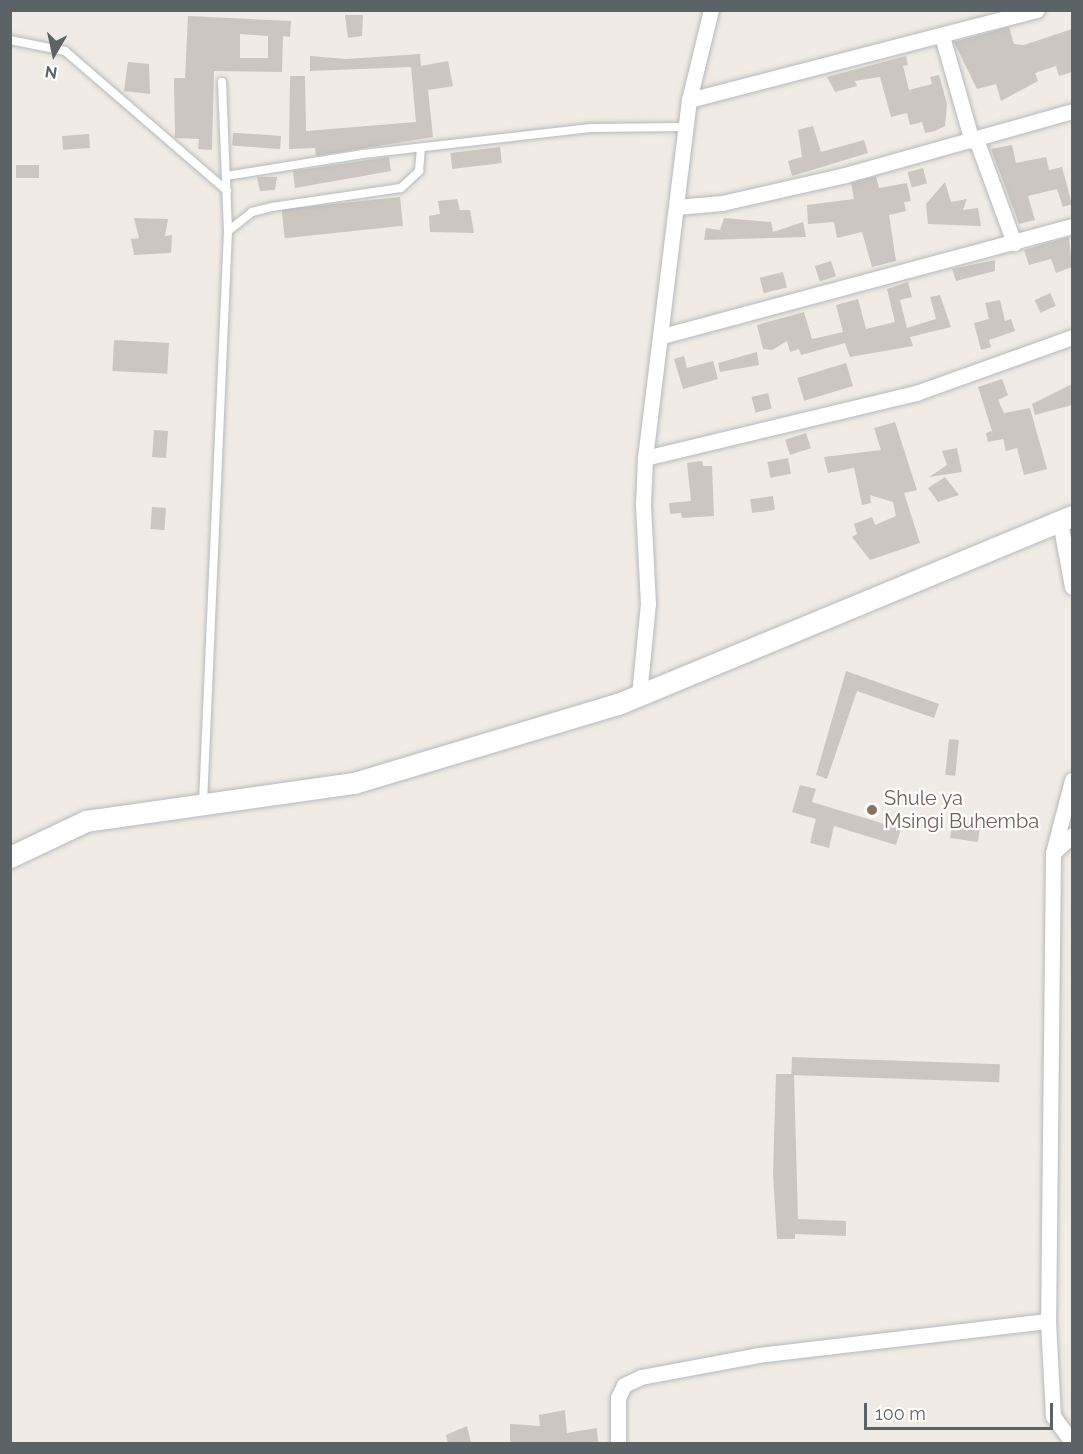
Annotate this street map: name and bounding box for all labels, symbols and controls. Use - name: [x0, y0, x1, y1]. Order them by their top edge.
- north arrow: [24, 24, 84, 84]
- text: N: [44, 62, 59, 83]
- place label: Shule ya Msingi Buhemba: [884, 786, 1039, 833]
- marker: Shule ya Msingi Buhemba: [865, 803, 879, 817]
- scale bar: [867, 1391, 1056, 1429]
- text: 100 m: [875, 1403, 926, 1424]

